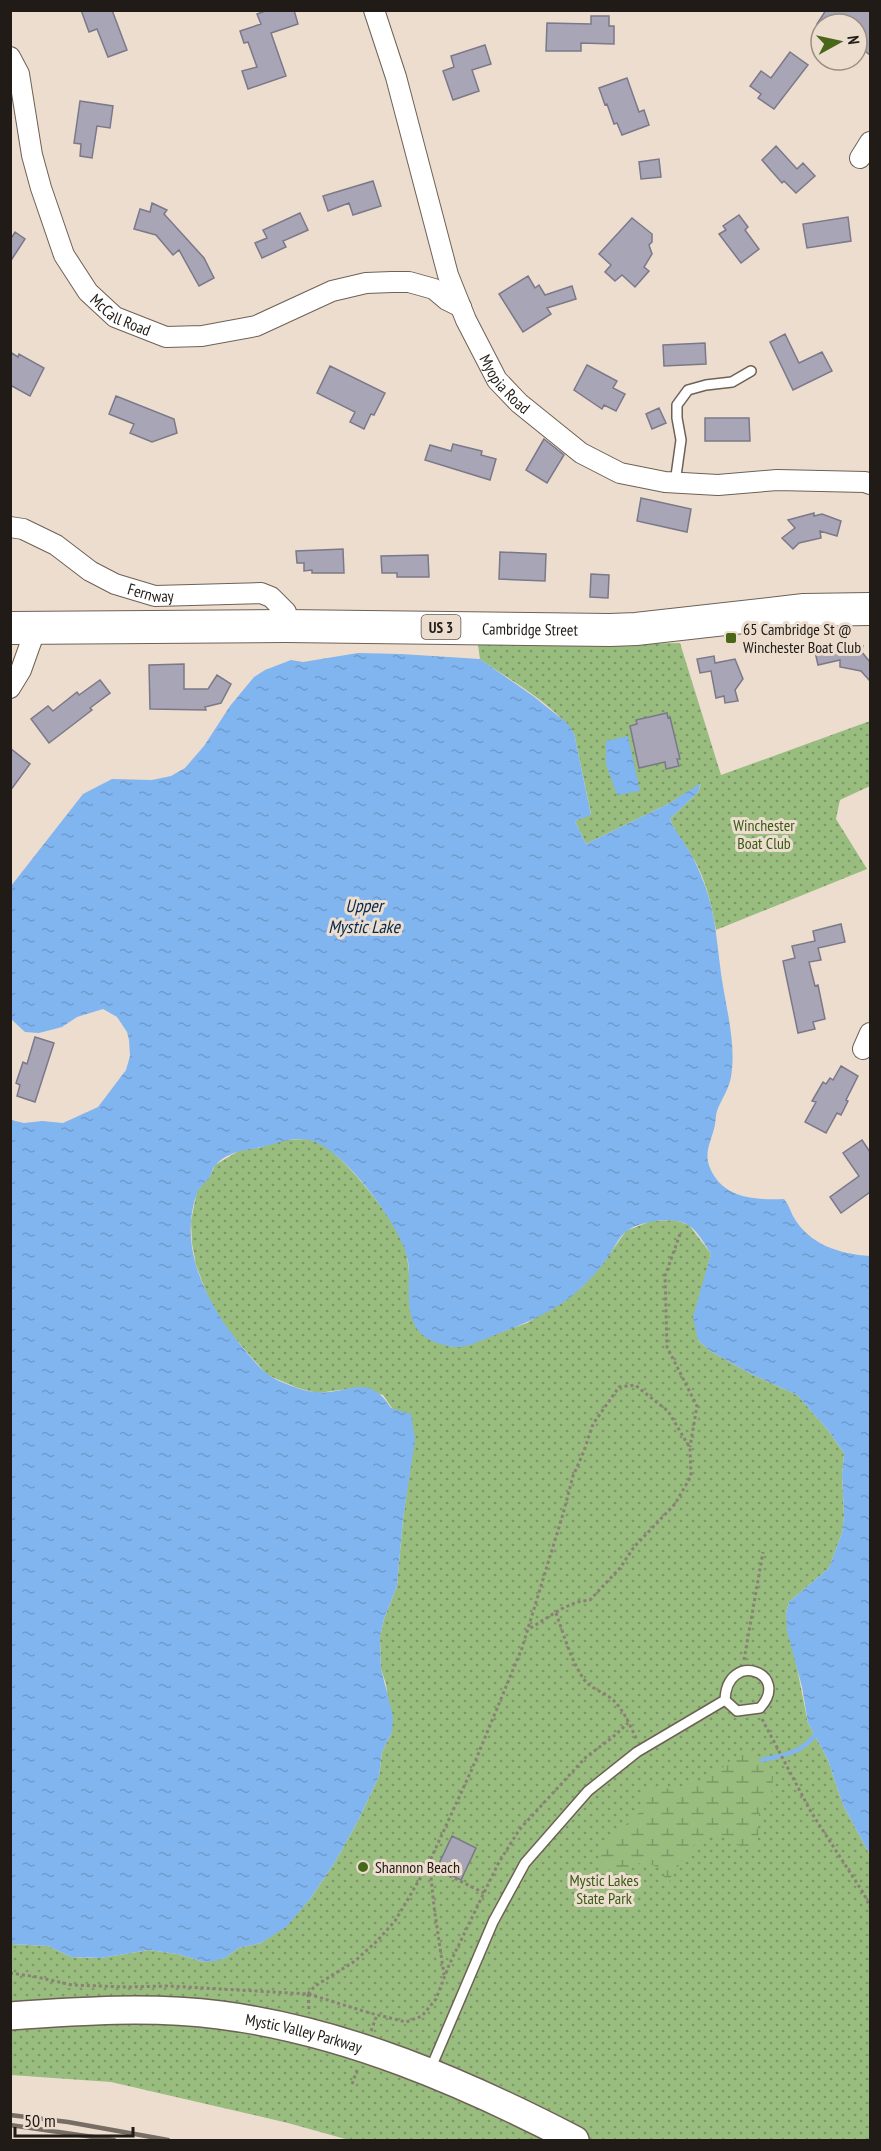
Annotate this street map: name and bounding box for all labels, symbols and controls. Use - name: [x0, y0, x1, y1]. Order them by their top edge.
- north arrow: [809, 12, 869, 72]
- text: N: [843, 34, 864, 46]
- street label: McCall Road: [86, 289, 154, 340]
- street label: Myopia Road: [475, 351, 534, 418]
- street label: Fernway: [125, 578, 174, 606]
- road number: US 3: [422, 615, 460, 639]
- street label: Cambridge Street: [482, 618, 579, 640]
- place label: 65 Cambridge St @ Winchester Boat Club: [743, 619, 861, 657]
- marker: 65 Cambridge St @ Winchester Boat Club: [724, 631, 738, 645]
- park label: Winchester Boat Club: [733, 815, 795, 853]
- water label: Upper Mystic Lake: [328, 894, 401, 938]
- place label: Shannon Beach: [375, 1857, 460, 1877]
- marker: Shannon Beach: [356, 1860, 370, 1874]
- park label: Mystic Lakes State Park: [569, 1870, 639, 1908]
- street label: Mystic Valley Parkway: [244, 2009, 365, 2057]
- scale bar: [15, 2100, 134, 2138]
- text: 50 m: [24, 2109, 56, 2132]

